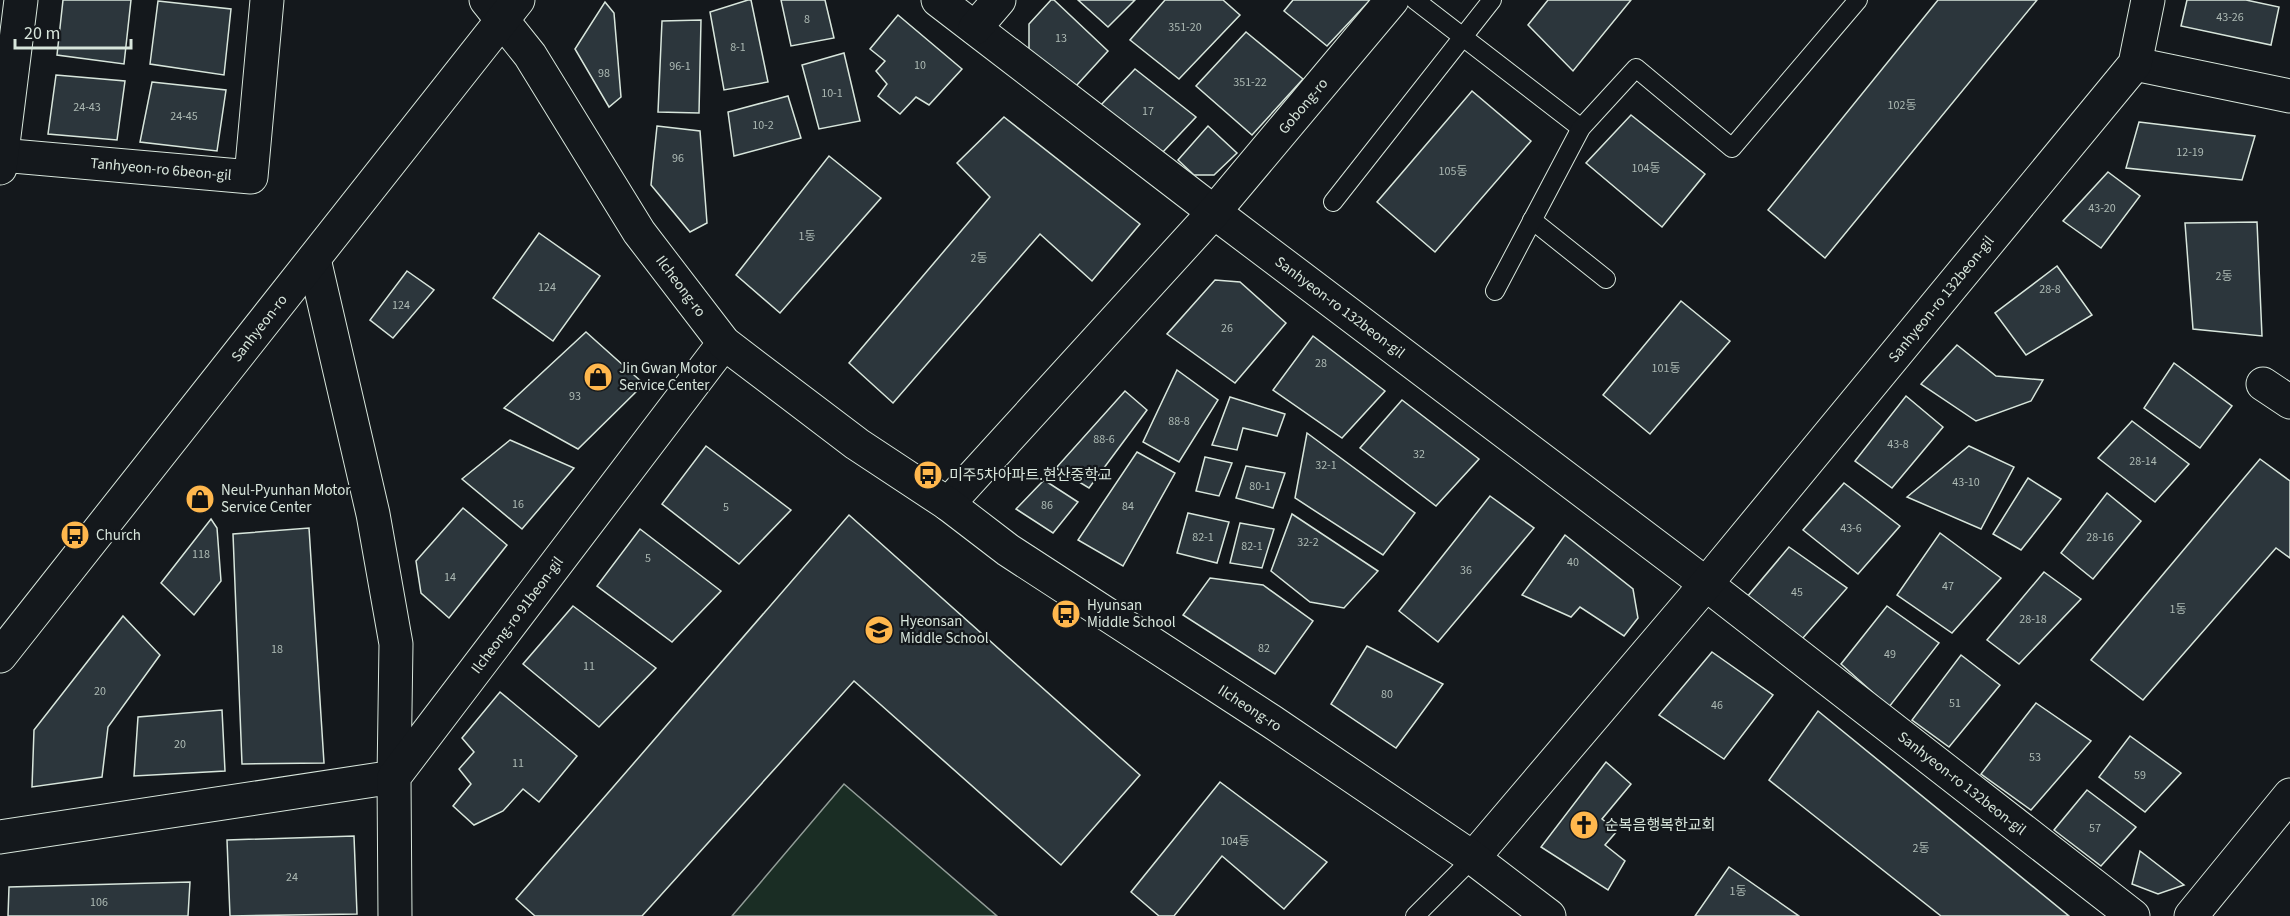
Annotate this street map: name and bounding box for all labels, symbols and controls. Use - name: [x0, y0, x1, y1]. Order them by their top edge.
- house number: 43-26: [2216, 9, 2244, 26]
- house number: 8: [804, 11, 810, 28]
- scale bar: [15, 12, 130, 50]
- house number: 351-20: [1168, 19, 1202, 36]
- text: 20 m: [24, 21, 60, 46]
- house number: 13: [1055, 30, 1067, 47]
- house number: 8-1: [730, 39, 746, 56]
- house number: 10: [914, 57, 926, 74]
- house number: 96-1: [669, 58, 691, 75]
- house number: 98: [598, 65, 610, 82]
- house number: 351-22: [1233, 74, 1267, 91]
- street label: Gobong-ro: [1274, 74, 1333, 139]
- house number: 10-1: [821, 85, 843, 102]
- house number: 102동: [1888, 97, 1916, 114]
- house number: 24-43: [73, 99, 101, 116]
- house number: 17: [1142, 103, 1154, 120]
- house number: 24-45: [170, 108, 198, 125]
- house number: 10-2: [752, 117, 774, 134]
- house number: 12-19: [2176, 144, 2204, 161]
- house number: 96: [672, 150, 684, 167]
- street label: Tanhyeon-ro 6beon-gil: [89, 153, 233, 186]
- house number: 104동: [1632, 160, 1660, 177]
- house number: 105동: [1439, 163, 1467, 180]
- house number: 43-20: [2088, 200, 2116, 217]
- house number: 1동: [798, 228, 816, 245]
- street label: Sanhyeon-ro 132beon-gil: [1884, 231, 1999, 367]
- house number: 2동: [970, 250, 988, 267]
- street label: Ilcheong-ro: [651, 251, 711, 321]
- street label: Sanhyeon-ro 132beon-gil: [1270, 252, 1409, 363]
- house number: 2동: [2215, 268, 2233, 285]
- house number: 124: [538, 279, 556, 296]
- house number: 28-8: [2039, 281, 2061, 298]
- street label: Sanhyeon-ro: [226, 290, 292, 366]
- house number: 124: [392, 297, 410, 314]
- house number: 26: [1221, 320, 1233, 337]
- house number: 28: [1315, 355, 1327, 372]
- place label: Jin Gwan Motor Service Center: [619, 358, 718, 396]
- house number: 101동: [1652, 360, 1680, 377]
- shop icon: Jin Gwan Motor Service Center: [582, 361, 614, 393]
- house number: 93: [569, 388, 581, 405]
- house number: 88-8: [1168, 413, 1190, 430]
- house number: 88-6: [1093, 431, 1115, 448]
- house number: 43-8: [1887, 436, 1909, 453]
- house number: 32: [1413, 446, 1425, 463]
- house number: 28-14: [2129, 453, 2157, 470]
- house number: 32-1: [1315, 457, 1337, 474]
- bus stop icon: 미주5차아파트.현산중학교: [912, 459, 944, 491]
- place label: 미주5차아파트.현산중학교: [949, 465, 1112, 486]
- house number: 43-10: [1952, 474, 1980, 491]
- house number: 80-1: [1249, 478, 1271, 495]
- place label: Neul-Pyunhan Motor Service Center: [221, 480, 351, 518]
- shop icon: Neul-Pyunhan Motor Service Center: [184, 483, 216, 515]
- house number: 16: [512, 496, 524, 513]
- house number: 86: [1041, 497, 1053, 514]
- house number: 84: [1122, 498, 1134, 515]
- house number: 5: [723, 499, 729, 516]
- bus stop icon: Church: [59, 519, 91, 551]
- house number: 43-6: [1840, 520, 1862, 537]
- place label: Church: [96, 525, 141, 546]
- house number: 82-1: [1192, 529, 1214, 546]
- house number: 28-16: [2086, 529, 2114, 546]
- house number: 32-2: [1297, 534, 1319, 551]
- house number: 82-1: [1241, 538, 1263, 555]
- house number: 118: [192, 546, 210, 563]
- house number: 5: [645, 550, 651, 567]
- street label: Ilcheong-ro 91beon-gil: [466, 552, 569, 678]
- house number: 40: [1567, 554, 1579, 571]
- house number: 36: [1460, 562, 1472, 579]
- house number: 14: [444, 569, 456, 586]
- house number: 47: [1942, 578, 1954, 595]
- house number: 45: [1791, 584, 1803, 601]
- place label: Hyunsan Middle School: [1087, 595, 1176, 633]
- bus stop icon: Hyunsan Middle School: [1050, 598, 1082, 630]
- house number: 1동: [2169, 601, 2187, 618]
- place label: Hyeonsan Middle School: [900, 611, 989, 649]
- house number: 28-18: [2019, 611, 2047, 628]
- school or university icon: Hyeonsan Middle School: [863, 614, 895, 646]
- house number: 82: [1258, 640, 1270, 657]
- house number: 18: [271, 641, 283, 658]
- house number: 49: [1884, 646, 1896, 663]
- house number: 11: [583, 658, 595, 675]
- street label: Ilcheong-ro: [1214, 680, 1286, 737]
- house number: 20: [94, 683, 106, 700]
- house number: 80: [1381, 686, 1393, 703]
- house number: 51: [1949, 695, 1961, 712]
- house number: 46: [1711, 697, 1723, 714]
- street label: Sanhyeon-ro 132beon-gil: [1893, 727, 2030, 840]
- house number: 20: [174, 736, 186, 753]
- house number: 53: [2029, 749, 2041, 766]
- house number: 11: [512, 755, 524, 772]
- house number: 59: [2134, 767, 2146, 784]
- church icon: 순복음행복한교회: [1568, 809, 1600, 841]
- place label: 순복음행복한교회: [1605, 815, 1715, 836]
- house number: 57: [2089, 820, 2101, 837]
- house number: 104동: [1221, 833, 1249, 850]
- house number: 2동: [1912, 840, 1930, 857]
- house number: 24: [286, 869, 298, 886]
- house number: 1동: [1729, 883, 1747, 900]
- house number: 106: [90, 894, 108, 911]

